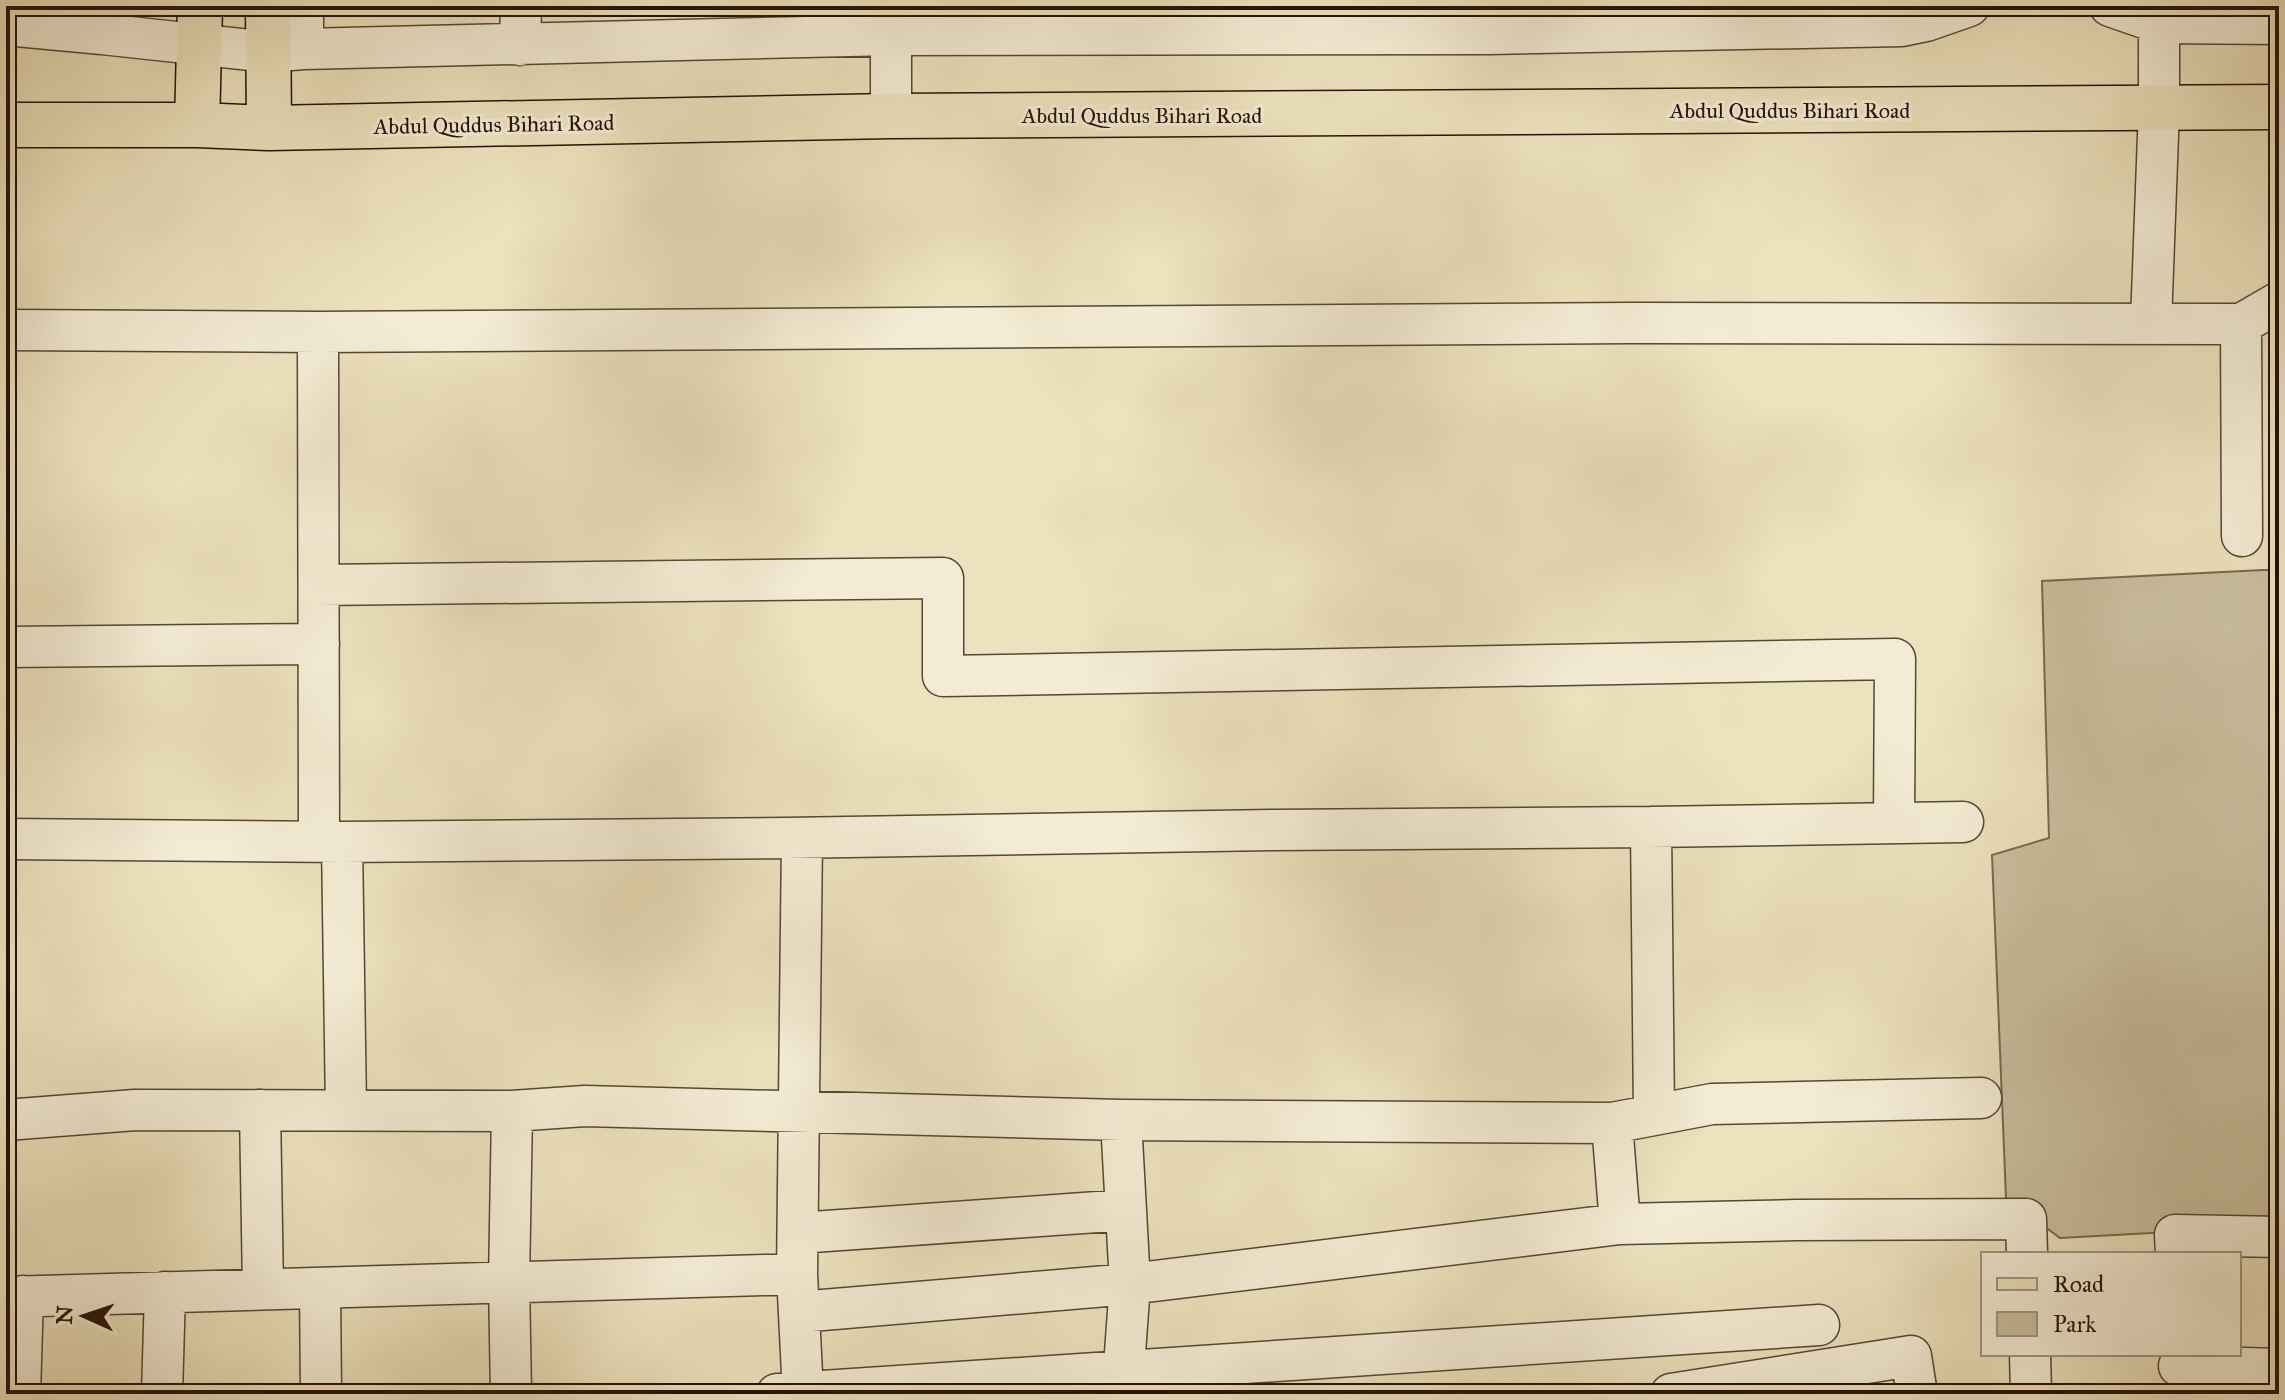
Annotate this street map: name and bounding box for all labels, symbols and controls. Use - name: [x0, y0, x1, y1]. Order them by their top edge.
- street label: Abdul Quddus Bihari Road: [1669, 97, 1910, 124]
- street label: Abdul Quddus Bihari Road: [1021, 102, 1262, 129]
- street label: Abdul Quddus Bihari Road: [372, 109, 615, 140]
- legend: [1981, 1252, 2241, 1356]
- text: Road: [2053, 1269, 2104, 1299]
- north arrow: [44, 1276, 124, 1356]
- text: N: [51, 1305, 79, 1325]
- text: Park: [2053, 1309, 2097, 1339]

